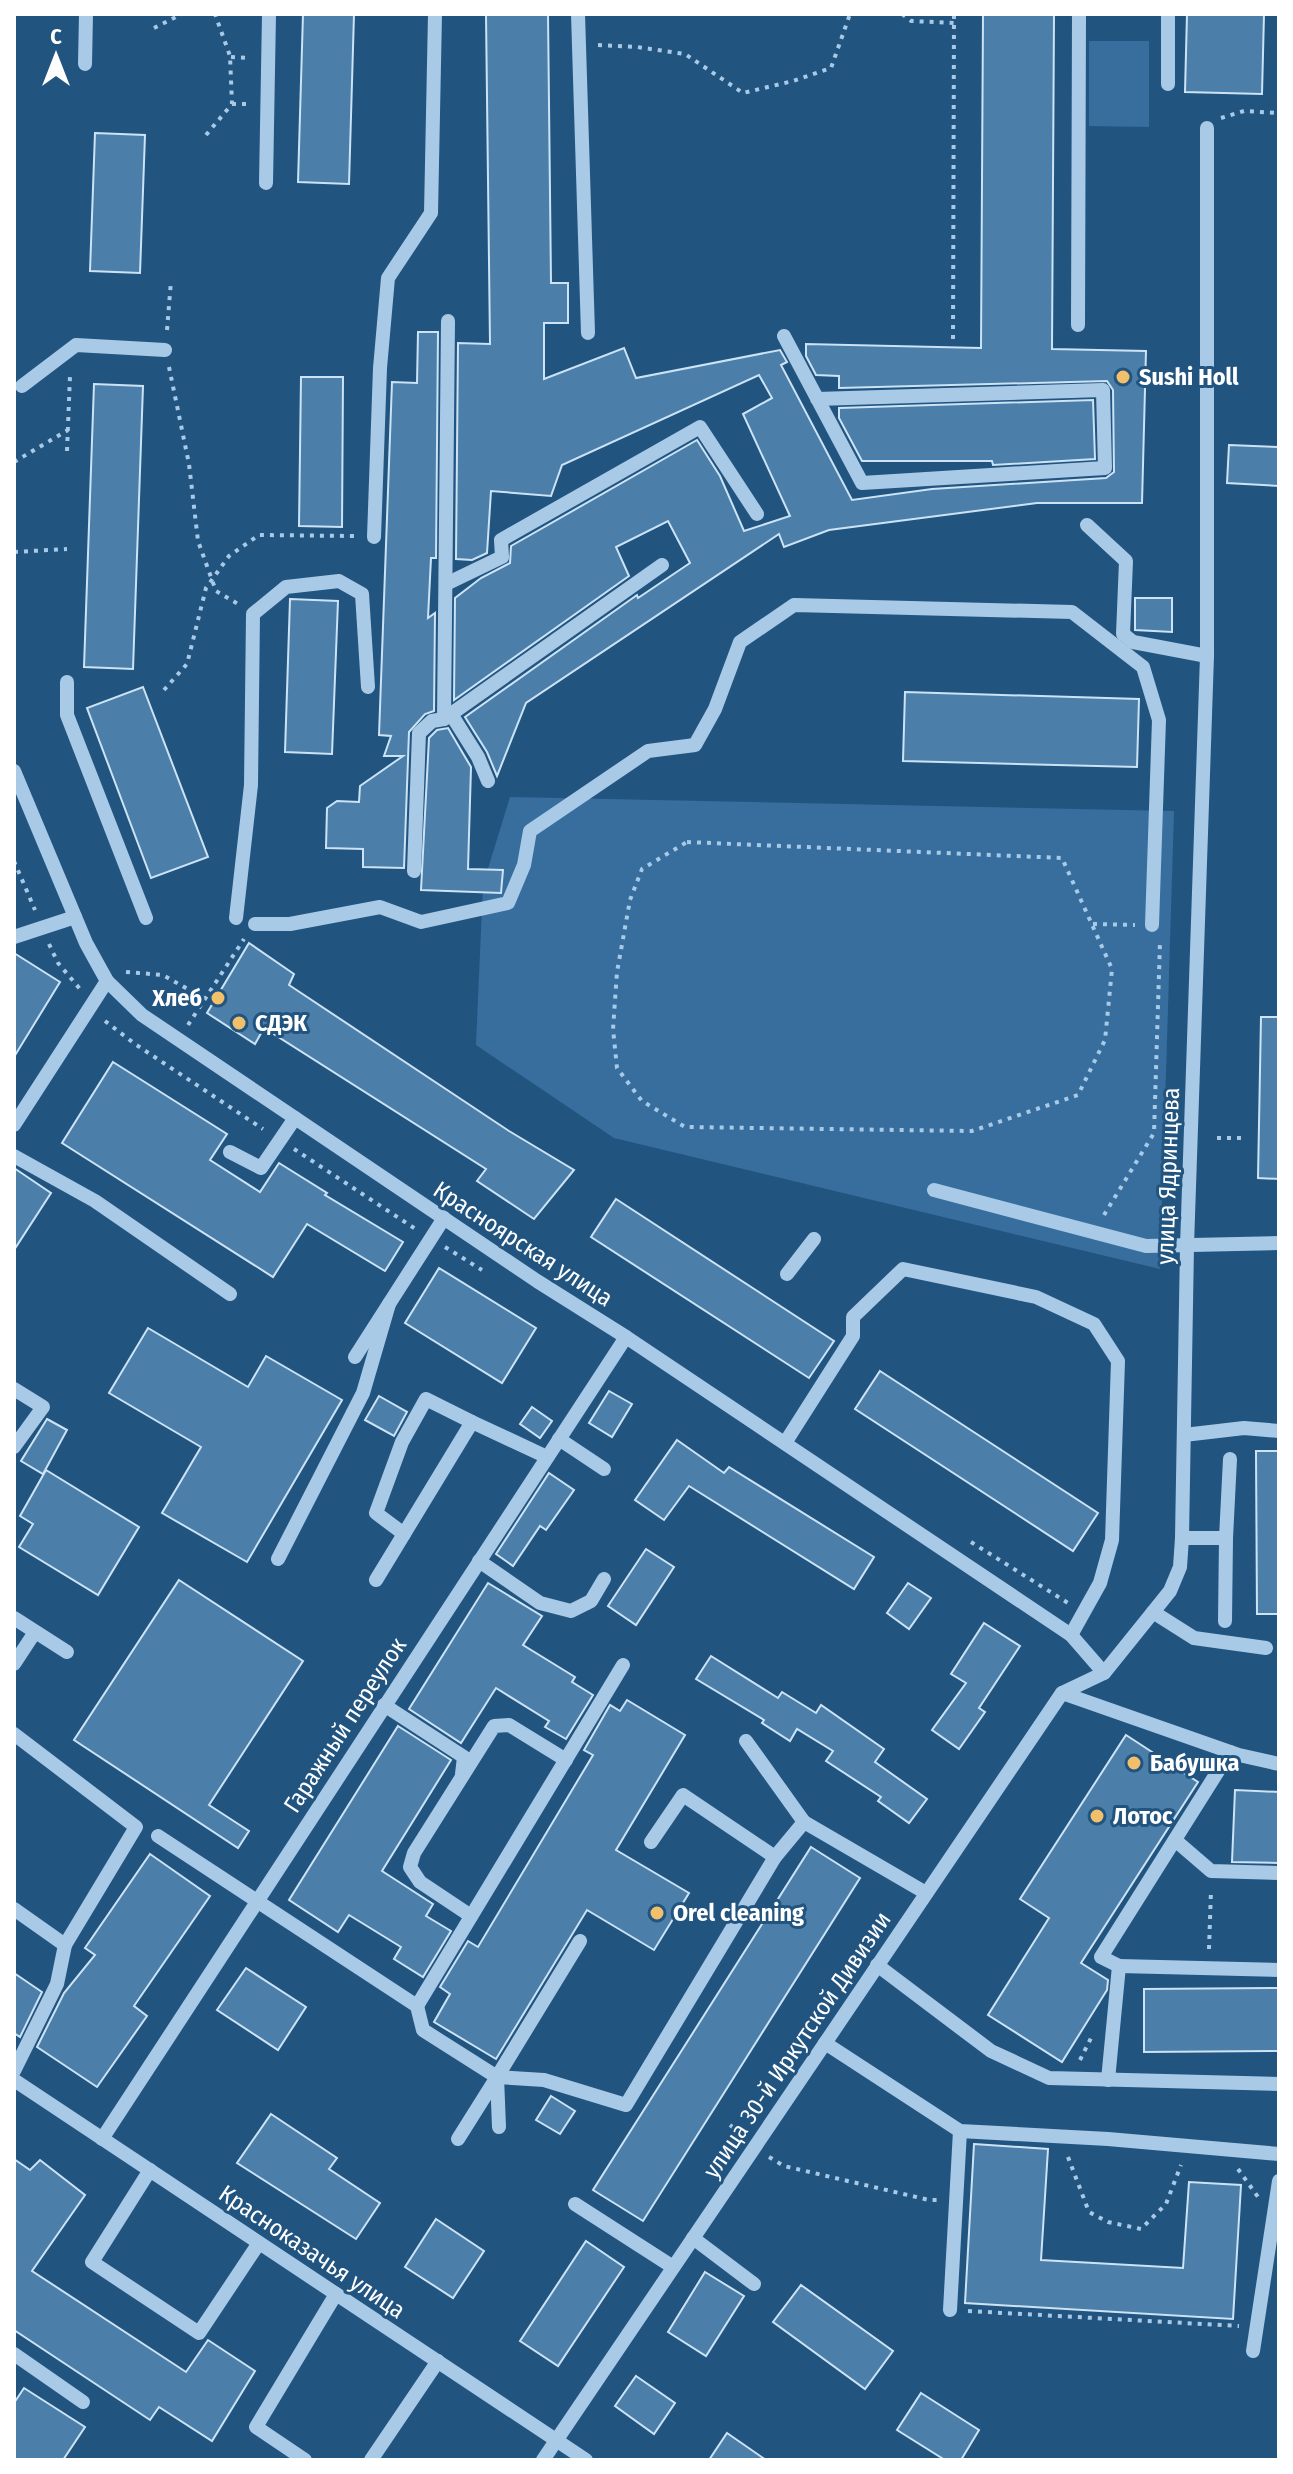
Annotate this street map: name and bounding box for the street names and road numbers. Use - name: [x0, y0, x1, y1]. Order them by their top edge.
- street label: улица Ядринцева: [1151, 1087, 1185, 1265]
- street label: Красноярская улица: [428, 1176, 618, 1312]
- street label: Гаражный переулок: [278, 1632, 412, 1818]
- street label: улица 30-й Иркутской Дивизии: [697, 1907, 897, 2183]
- street label: Красноказачья улица: [214, 2179, 410, 2325]

